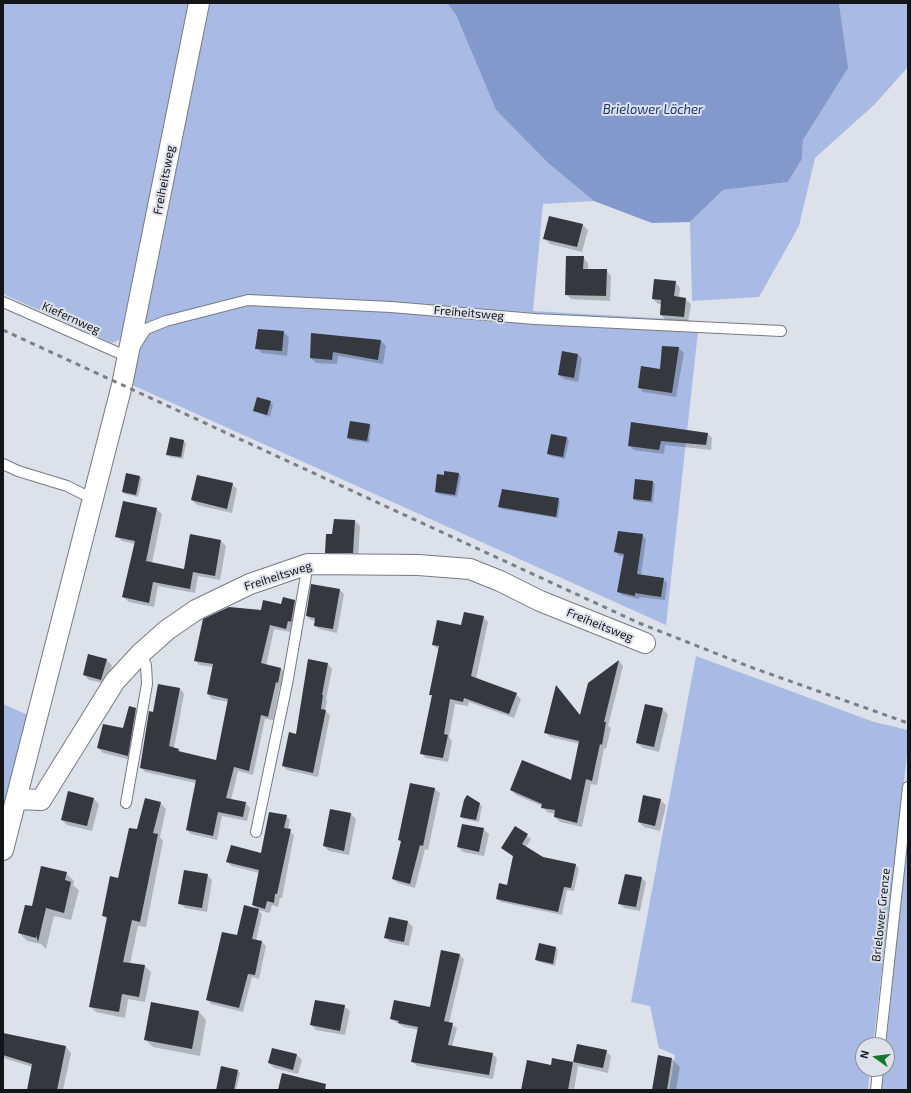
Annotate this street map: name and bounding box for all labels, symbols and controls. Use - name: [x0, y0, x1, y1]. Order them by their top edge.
- water label: Brielower Löcher: [603, 102, 703, 118]
- street label: Freiheitsweg: [150, 144, 178, 216]
- street label: Kiefernweg: [40, 299, 102, 337]
- street label: Freiheitsweg: [433, 303, 505, 323]
- street label: Freiheitsweg: [242, 558, 314, 594]
- street label: Freiheitsweg: [565, 605, 635, 645]
- street label: Brielower Grenze: [869, 868, 893, 962]
- north arrow: [855, 1037, 895, 1077]
- text: N: [857, 1049, 871, 1060]

